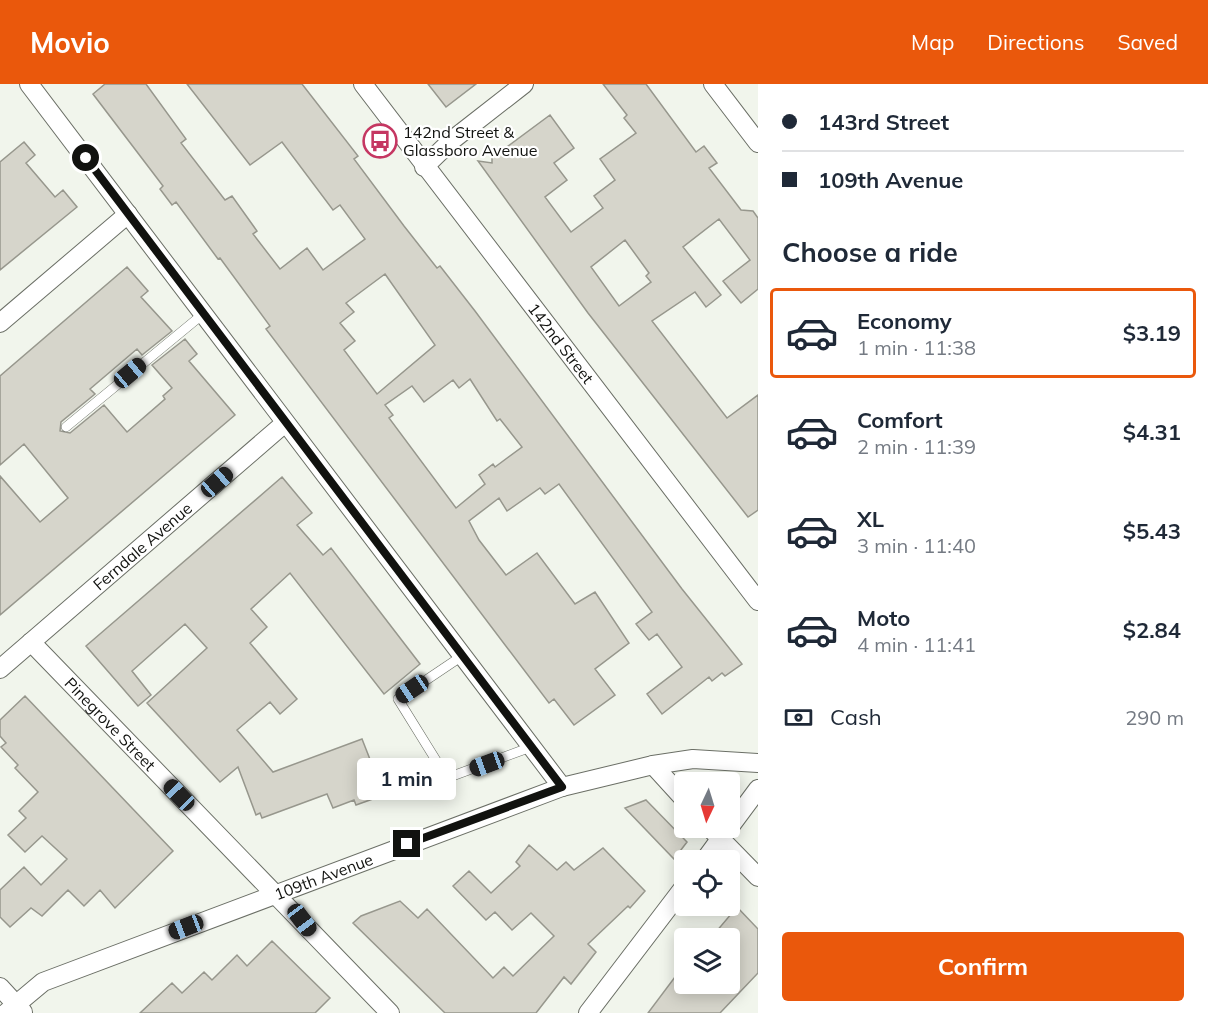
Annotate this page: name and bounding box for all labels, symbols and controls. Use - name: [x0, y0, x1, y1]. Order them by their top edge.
- text: Movio: [30, 25, 110, 60]
- text: Map: [911, 29, 954, 55]
- text: Directions: [987, 29, 1084, 55]
- text: Saved: [1117, 29, 1178, 55]
- text: 143rd Street: [818, 108, 949, 136]
- place label: 142nd Street & Glassboro Avenue: [403, 122, 537, 160]
- bus stop icon: 142nd Street & Glassboro Avenue: [362, 123, 398, 159]
- route start: [72, 144, 99, 171]
- text: 109th Avenue: [818, 166, 963, 194]
- text: Choose a ride: [782, 235, 958, 269]
- street label: 142nd Street: [524, 299, 598, 388]
- icon: car: [785, 306, 839, 360]
- text: Economy: [857, 307, 952, 335]
- text: $3.19: [1123, 319, 1181, 347]
- text: 1 min · 11:38: [857, 335, 976, 360]
- car: [110, 355, 150, 391]
- icon: car: [785, 405, 839, 459]
- text: Comfort: [857, 406, 943, 434]
- text: $4.31: [1123, 418, 1181, 446]
- text: 2 min · 11:39: [857, 434, 976, 459]
- car: [198, 463, 236, 501]
- street label: Ferndale Avenue: [89, 498, 196, 594]
- icon: car: [785, 504, 839, 558]
- text: XL: [857, 505, 884, 533]
- text: $5.43: [1123, 517, 1181, 545]
- text: 3 min · 11:40: [857, 533, 976, 558]
- icon: car: [785, 603, 839, 657]
- text: Moto: [857, 604, 910, 632]
- text: $2.84: [1123, 616, 1181, 644]
- text: 4 min · 11:41: [857, 632, 976, 657]
- car: [392, 671, 432, 707]
- street label: Pinegrove Street: [61, 673, 160, 775]
- icon: cash: [782, 701, 815, 734]
- text: Cash: [830, 703, 882, 731]
- text: 290 m: [1125, 705, 1184, 730]
- car: [467, 749, 507, 779]
- callout: 1 min: [358, 757, 456, 799]
- text: 1 min: [380, 766, 433, 791]
- north arrow: [674, 772, 740, 838]
- map controls: [674, 772, 740, 994]
- car: [160, 776, 198, 814]
- route end: [393, 830, 420, 857]
- street label: 109th Avenue: [271, 849, 376, 904]
- button: locate: [674, 850, 740, 916]
- car: [284, 900, 320, 940]
- car: [166, 912, 206, 942]
- button: layers: [674, 928, 740, 994]
- button: Confirm: [782, 932, 1184, 1001]

